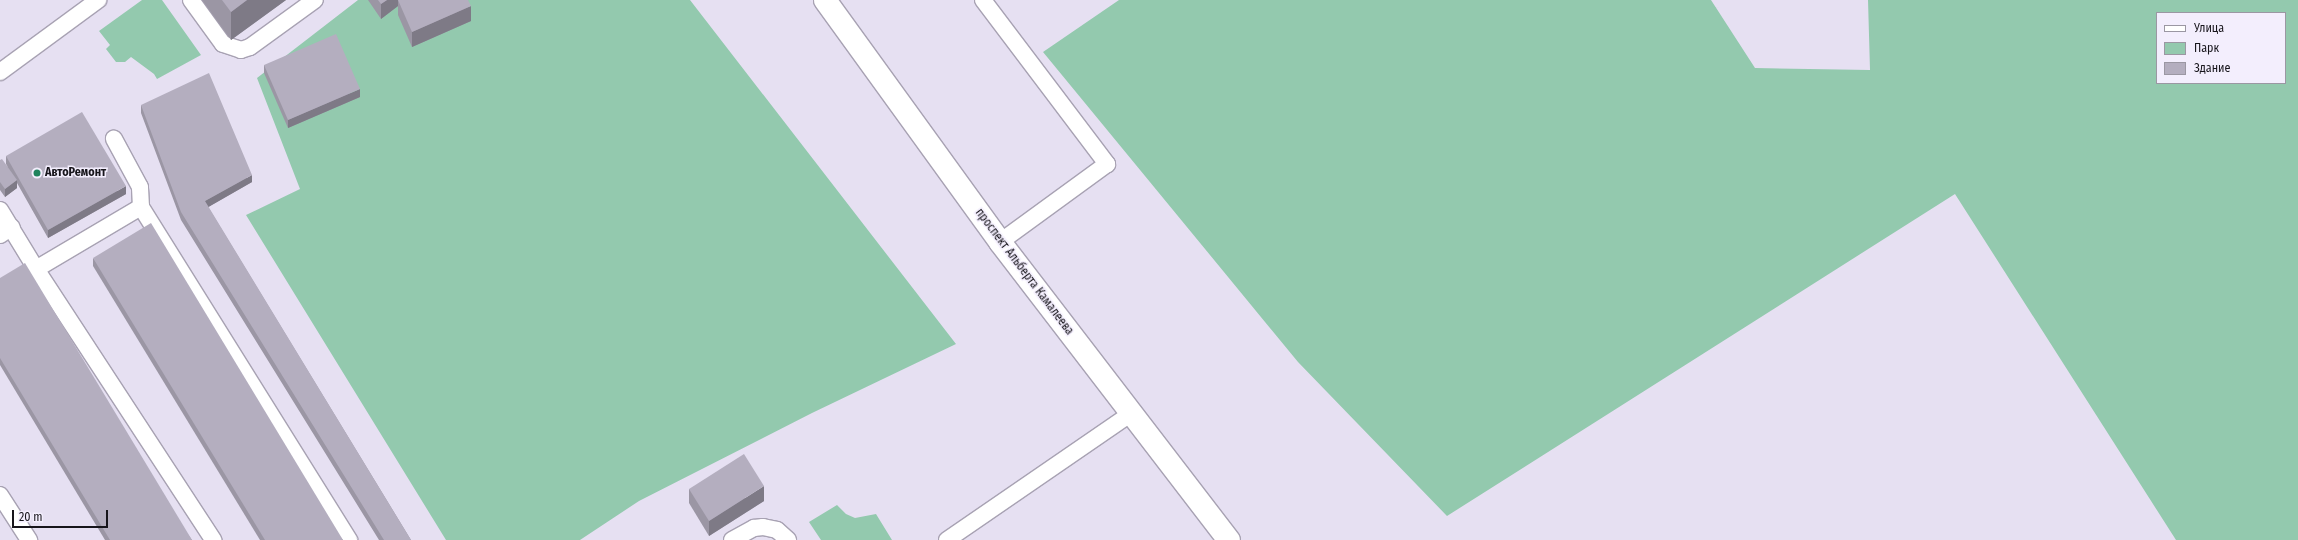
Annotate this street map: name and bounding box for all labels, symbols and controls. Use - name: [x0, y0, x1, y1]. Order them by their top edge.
- legend: [2156, 12, 2286, 84]
- text: Улица: [2194, 21, 2224, 35]
- text: Парк: [2194, 41, 2219, 55]
- text: Здание: [2194, 61, 2230, 75]
- place label: АвтоРемонт: [45, 166, 106, 180]
- marker: АвтоРемонт: [32, 168, 42, 178]
- street label: проспект Альберта Камалеева: [972, 206, 1076, 338]
- scale bar: [14, 502, 110, 528]
- text: 20 m: [19, 510, 43, 524]

